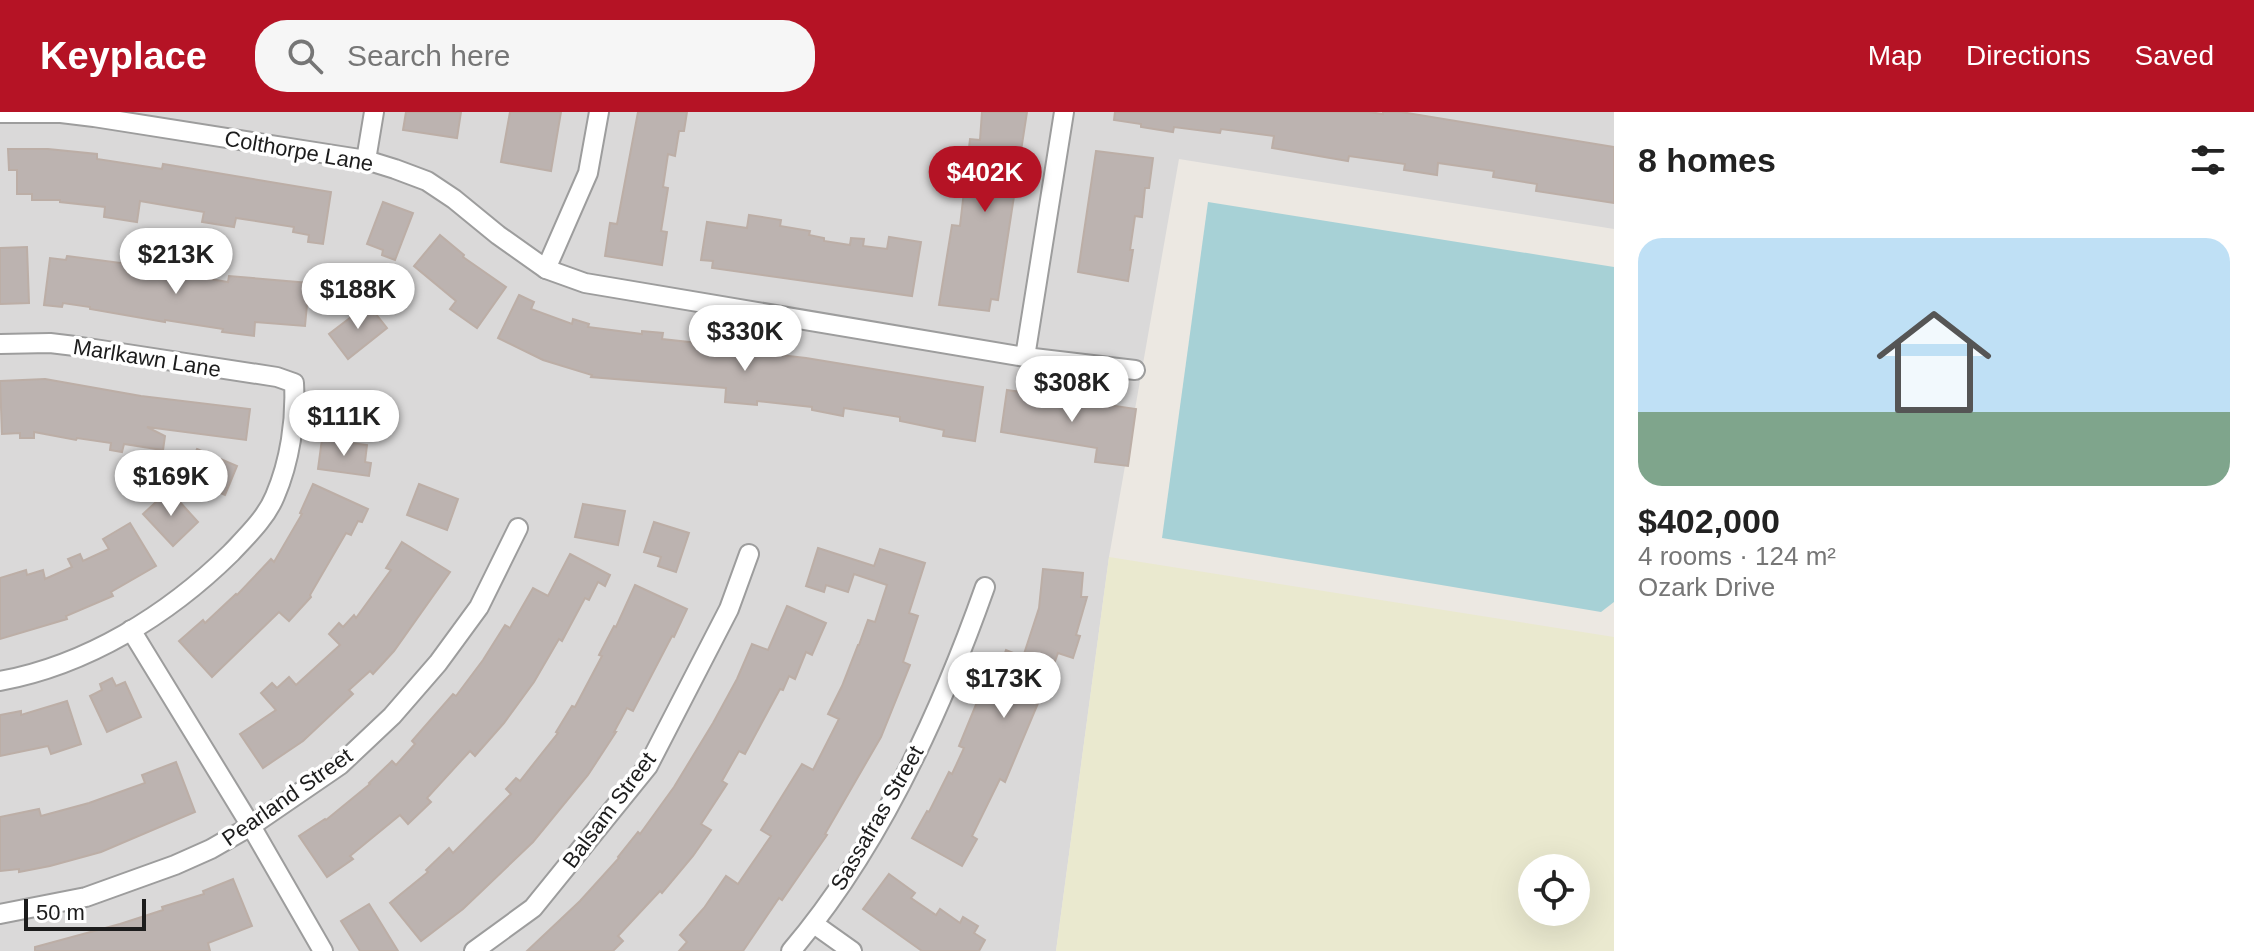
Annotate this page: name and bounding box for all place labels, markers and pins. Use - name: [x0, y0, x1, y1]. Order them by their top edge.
- pin: $402K: [929, 146, 1041, 214]
- pin: $213K: [120, 228, 232, 296]
- pin: $188K: [302, 263, 414, 331]
- pin: $330K: [689, 305, 801, 373]
- pin: $308K: [1016, 356, 1128, 424]
- pin: $111K: [288, 390, 400, 458]
- pin: $169K: [115, 450, 227, 518]
- pin: $173K: [948, 652, 1060, 720]

